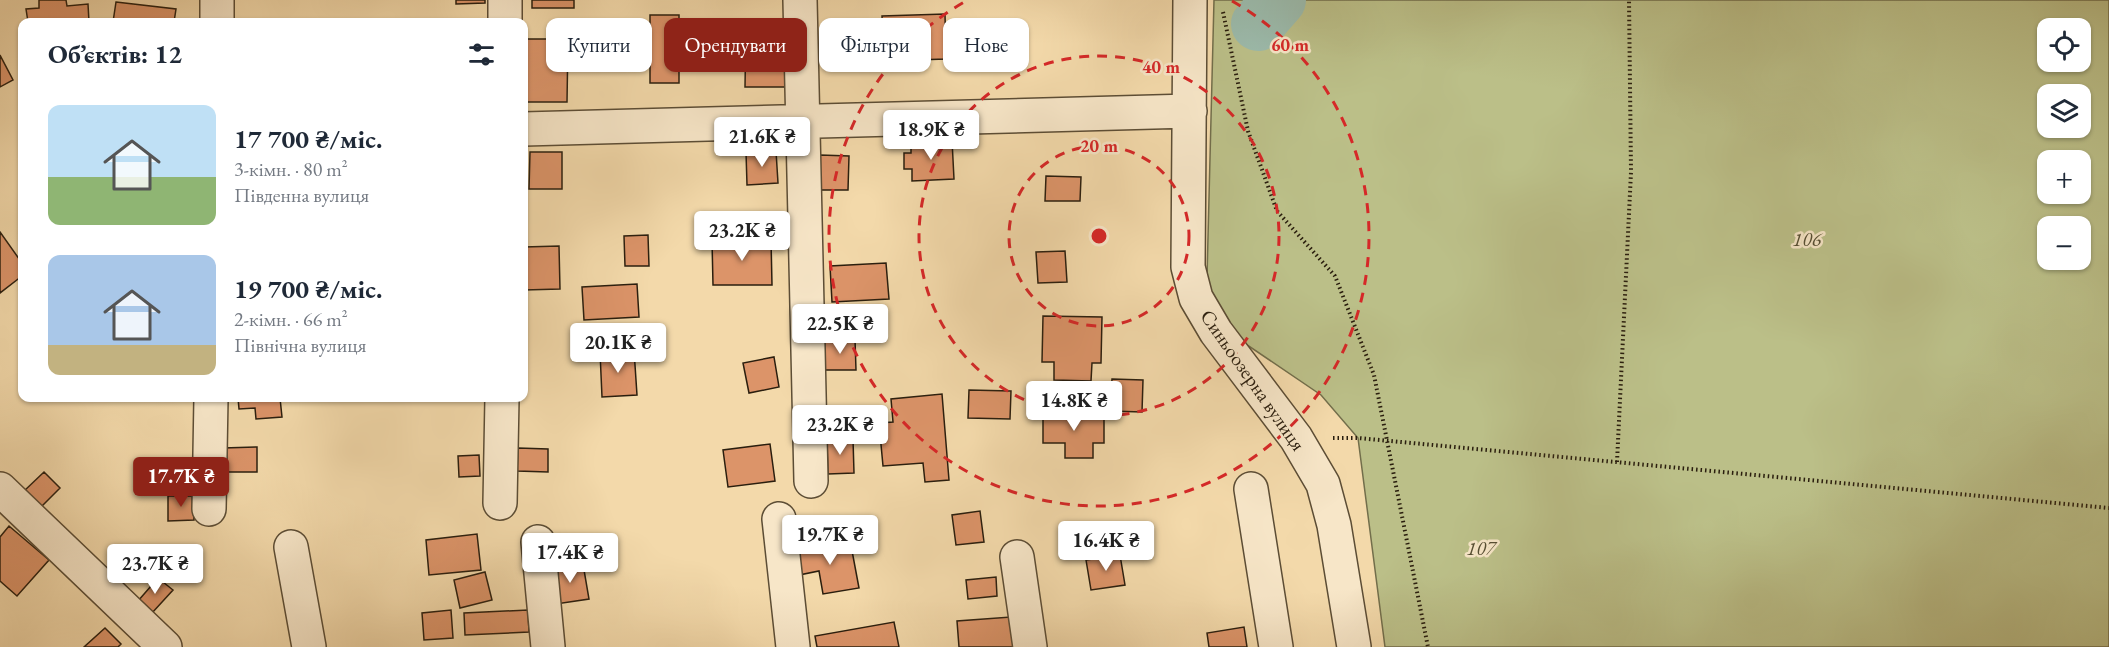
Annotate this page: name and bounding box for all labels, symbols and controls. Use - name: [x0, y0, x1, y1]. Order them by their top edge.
- chip: Купити: [546, 18, 652, 72]
- chip: Орендувати: [664, 18, 807, 72]
- chip: Фільтри: [819, 18, 931, 72]
- chip: Нове: [943, 18, 1029, 72]
- map controls: [2037, 18, 2091, 270]
- button: locate: [2037, 18, 2091, 72]
- text: 60 m: [1271, 33, 1309, 56]
- text: Об’єктів: 12: [48, 37, 182, 71]
- icon: filters: [465, 38, 498, 71]
- text: 40 m: [1142, 55, 1180, 78]
- button: layers: [2037, 84, 2091, 138]
- pin: 18.9K ₴: [876, 110, 986, 161]
- text: 18.9K ₴: [897, 116, 965, 142]
- pin: 21.6K ₴: [707, 117, 817, 168]
- text: 17 700 ₴/міс.: [234, 122, 382, 156]
- text: 21.6K ₴: [728, 123, 796, 149]
- icon: home: [96, 129, 168, 201]
- text: 20 m: [1080, 134, 1118, 157]
- button: +: [2037, 150, 2091, 204]
- text: 3-кімн. · 80 m²: [234, 156, 348, 182]
- text: Південна вулиця: [234, 182, 369, 208]
- pin: 23.2K ₴: [687, 211, 797, 262]
- button: −: [2037, 216, 2091, 270]
- text: 23.2K ₴: [708, 217, 776, 243]
- centre of rings: [1089, 226, 1109, 246]
- park label: 106: [1793, 226, 1824, 252]
- text: 19 700 ₴/міс.: [234, 272, 382, 306]
- icon: home: [96, 279, 168, 351]
- pin: 22.5K ₴: [785, 304, 895, 355]
- street label: Синьоозерна вулиця: [1195, 304, 1312, 456]
- text: 2-кімн. · 66 m²: [234, 306, 348, 332]
- text: 22.5K ₴: [806, 310, 874, 336]
- pin: 20.1K ₴: [563, 323, 673, 374]
- text: 20.1K ₴: [584, 329, 652, 355]
- text: Північна вулиця: [234, 332, 366, 358]
- pin: 14.8K ₴: [1019, 381, 1129, 432]
- text: 14.8K ₴: [1040, 387, 1108, 413]
- pin: 23.2K ₴: [785, 405, 895, 456]
- text: 23.2K ₴: [806, 411, 874, 437]
- pin: 17.7K ₴: [126, 457, 236, 508]
- text: 17.7K ₴: [147, 463, 215, 489]
- pin: 19.7K ₴: [775, 515, 885, 566]
- text: 19.7K ₴: [796, 521, 864, 547]
- pin: 16.4K ₴: [1051, 521, 1161, 572]
- text: 16.4K ₴: [1072, 527, 1140, 553]
- pin: 17.4K ₴: [515, 533, 625, 584]
- park label: 107: [1467, 535, 1498, 561]
- text: 17.4K ₴: [536, 539, 604, 565]
- pin: 23.7K ₴: [100, 544, 210, 595]
- text: 23.7K ₴: [121, 550, 189, 576]

